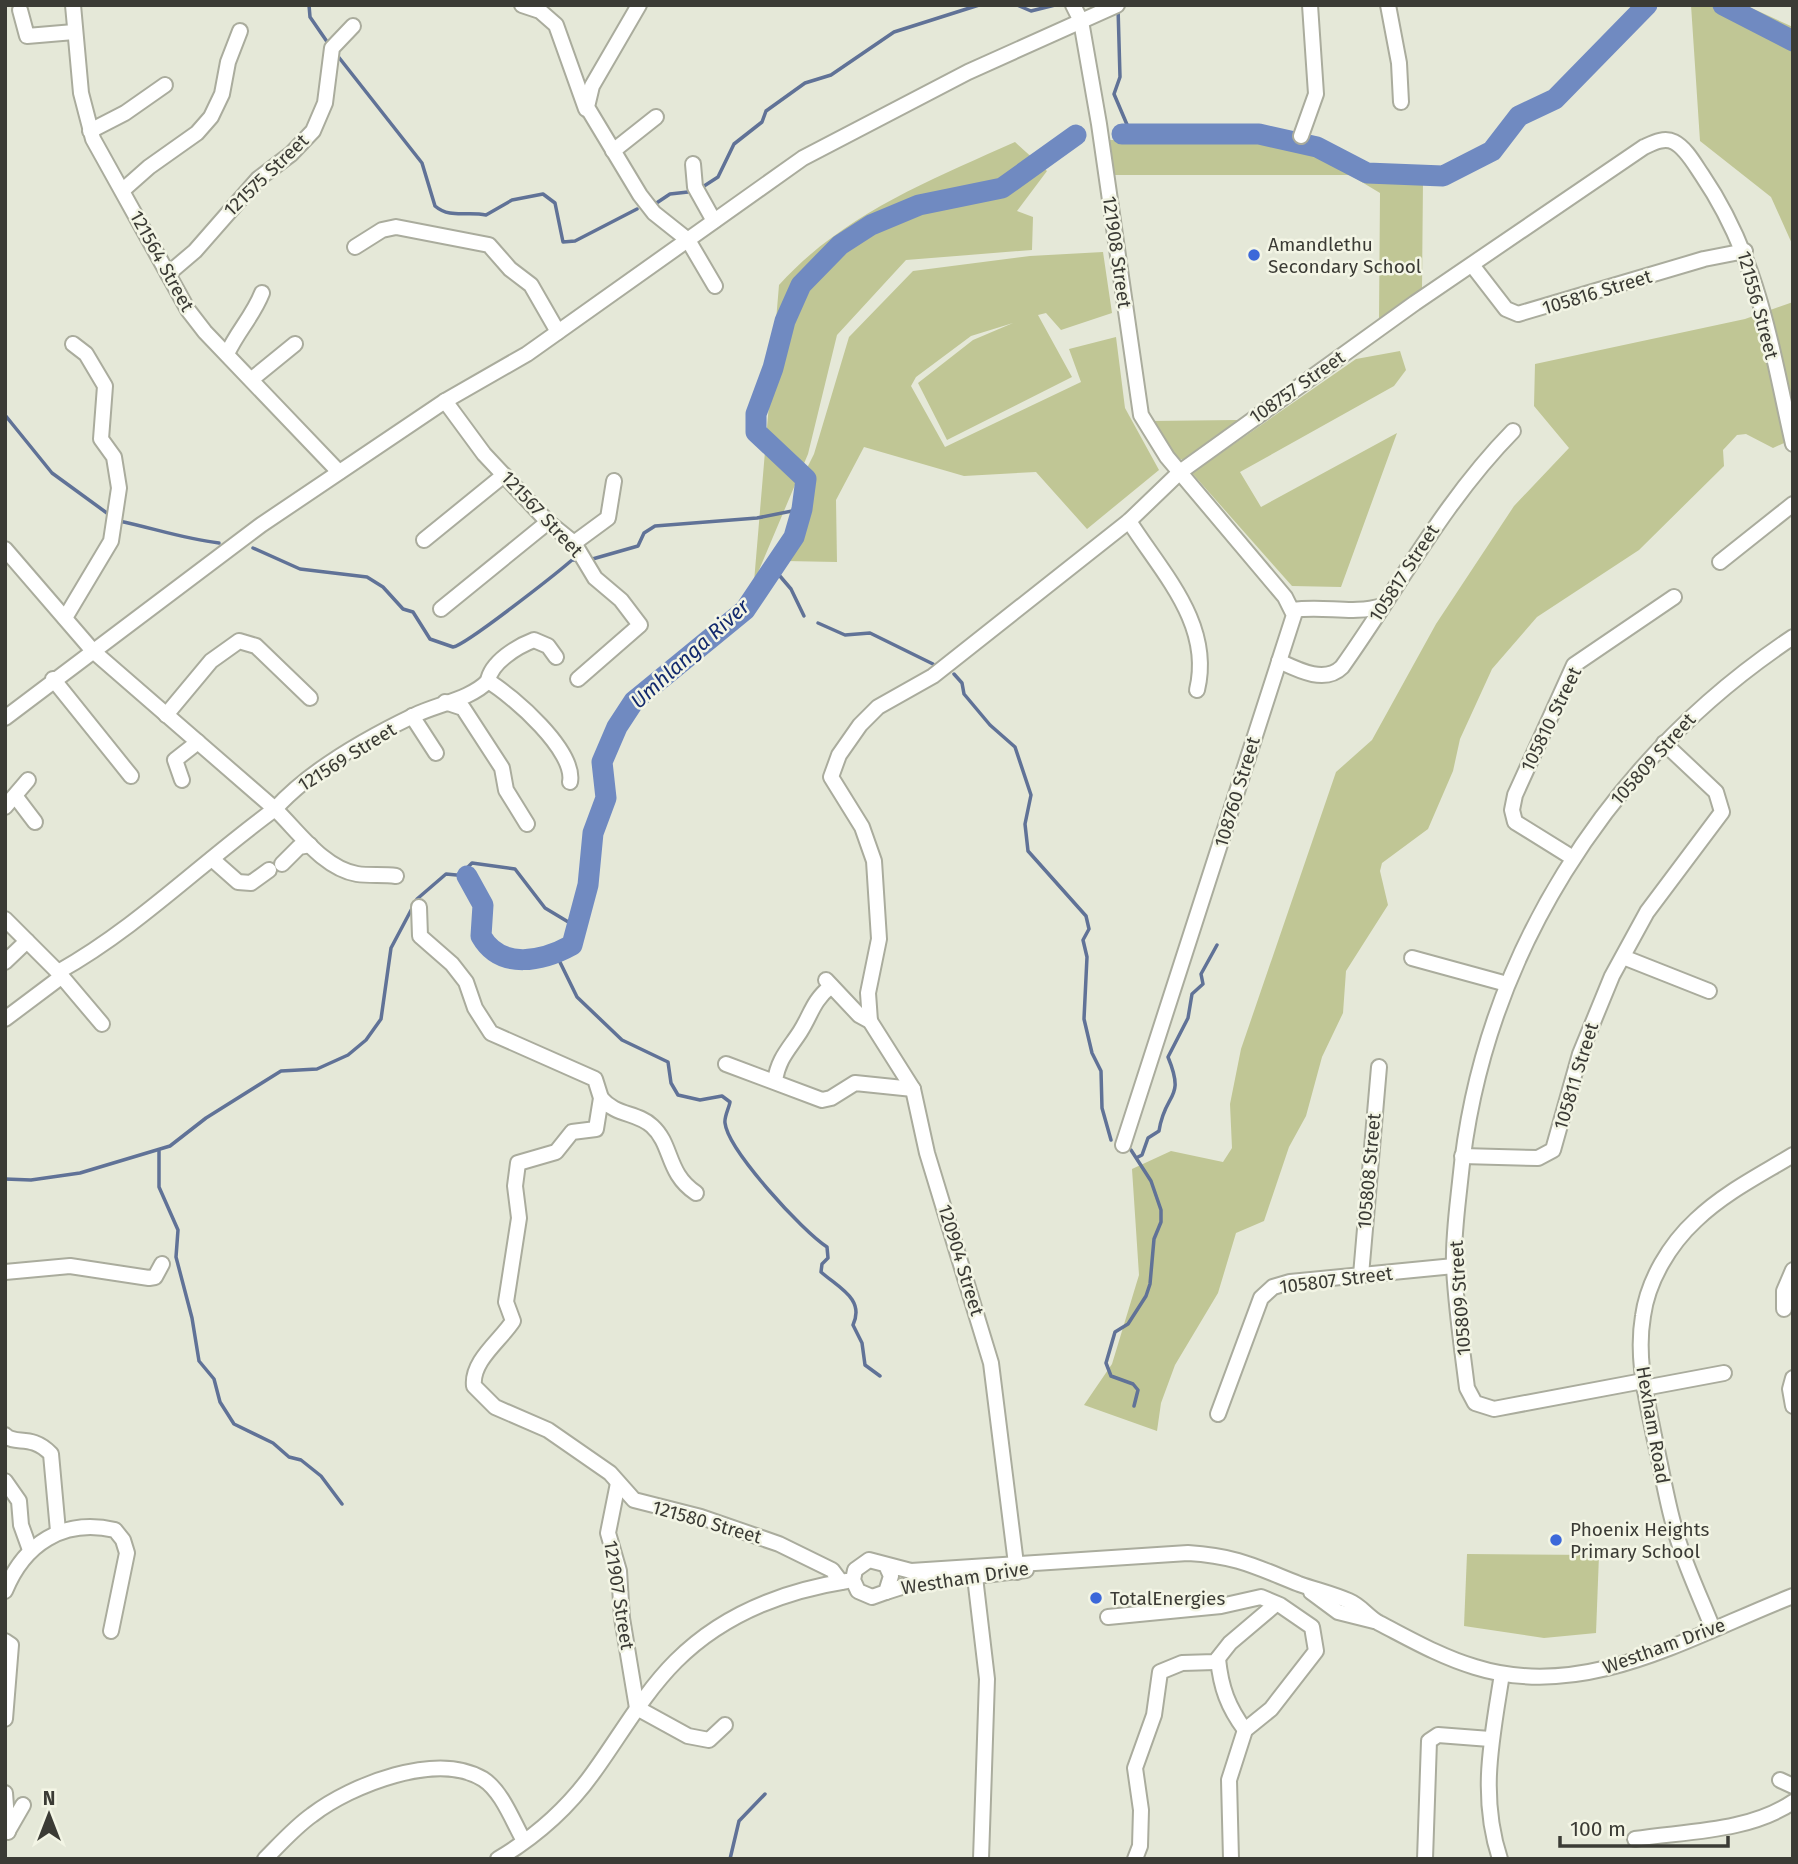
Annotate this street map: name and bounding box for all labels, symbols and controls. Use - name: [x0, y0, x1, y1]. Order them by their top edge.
- street label: 121575 Street: [219, 129, 313, 221]
- street label: 121908 Street: [1098, 194, 1136, 310]
- street label: 121564 Street: [125, 207, 199, 316]
- place label: Amandlethu Secondary School: [1268, 233, 1422, 278]
- marker: Amandlethu Secondary School: [1246, 247, 1262, 263]
- street label: 121556 Street: [1733, 248, 1784, 362]
- street label: 105816 Street: [1540, 264, 1655, 320]
- street label: 108757 Street: [1245, 346, 1349, 428]
- street label: 121567 Street: [496, 466, 588, 562]
- street label: 105817 Street: [1364, 520, 1444, 626]
- water label: Umhlanga River: [625, 593, 755, 714]
- street label: 105810 Street: [1516, 663, 1586, 775]
- street label: 105809 Street: [1606, 708, 1700, 810]
- street label: 121569 Street: [294, 718, 400, 796]
- street label: 108760 Street: [1209, 734, 1265, 850]
- street label: 105811 Street: [1549, 1019, 1603, 1132]
- street label: 105808 Street: [1352, 1112, 1386, 1230]
- street label: 120904 Street: [933, 1202, 989, 1319]
- street label: 105809 Street: [1444, 1239, 1476, 1357]
- street label: 105807 Street: [1278, 1262, 1394, 1298]
- street label: Hexham Road: [1631, 1364, 1675, 1486]
- street label: 121580 Street: [650, 1495, 764, 1549]
- place label: Phoenix Heights Primary School: [1570, 1518, 1709, 1563]
- marker: Phoenix Heights Primary School: [1548, 1532, 1564, 1548]
- street label: 121907 Street: [599, 1539, 639, 1652]
- street label: Westham Drive: [900, 1557, 1030, 1599]
- place label: TotalEnergies: [1110, 1587, 1225, 1610]
- marker: TotalEnergies: [1088, 1590, 1104, 1606]
- street label: Westham Drive: [1599, 1613, 1729, 1679]
- north arrow: [14, 1780, 84, 1850]
- text: N: [43, 1787, 55, 1810]
- scale bar: [1560, 1804, 1728, 1848]
- text: 100 m: [1570, 1816, 1626, 1842]

